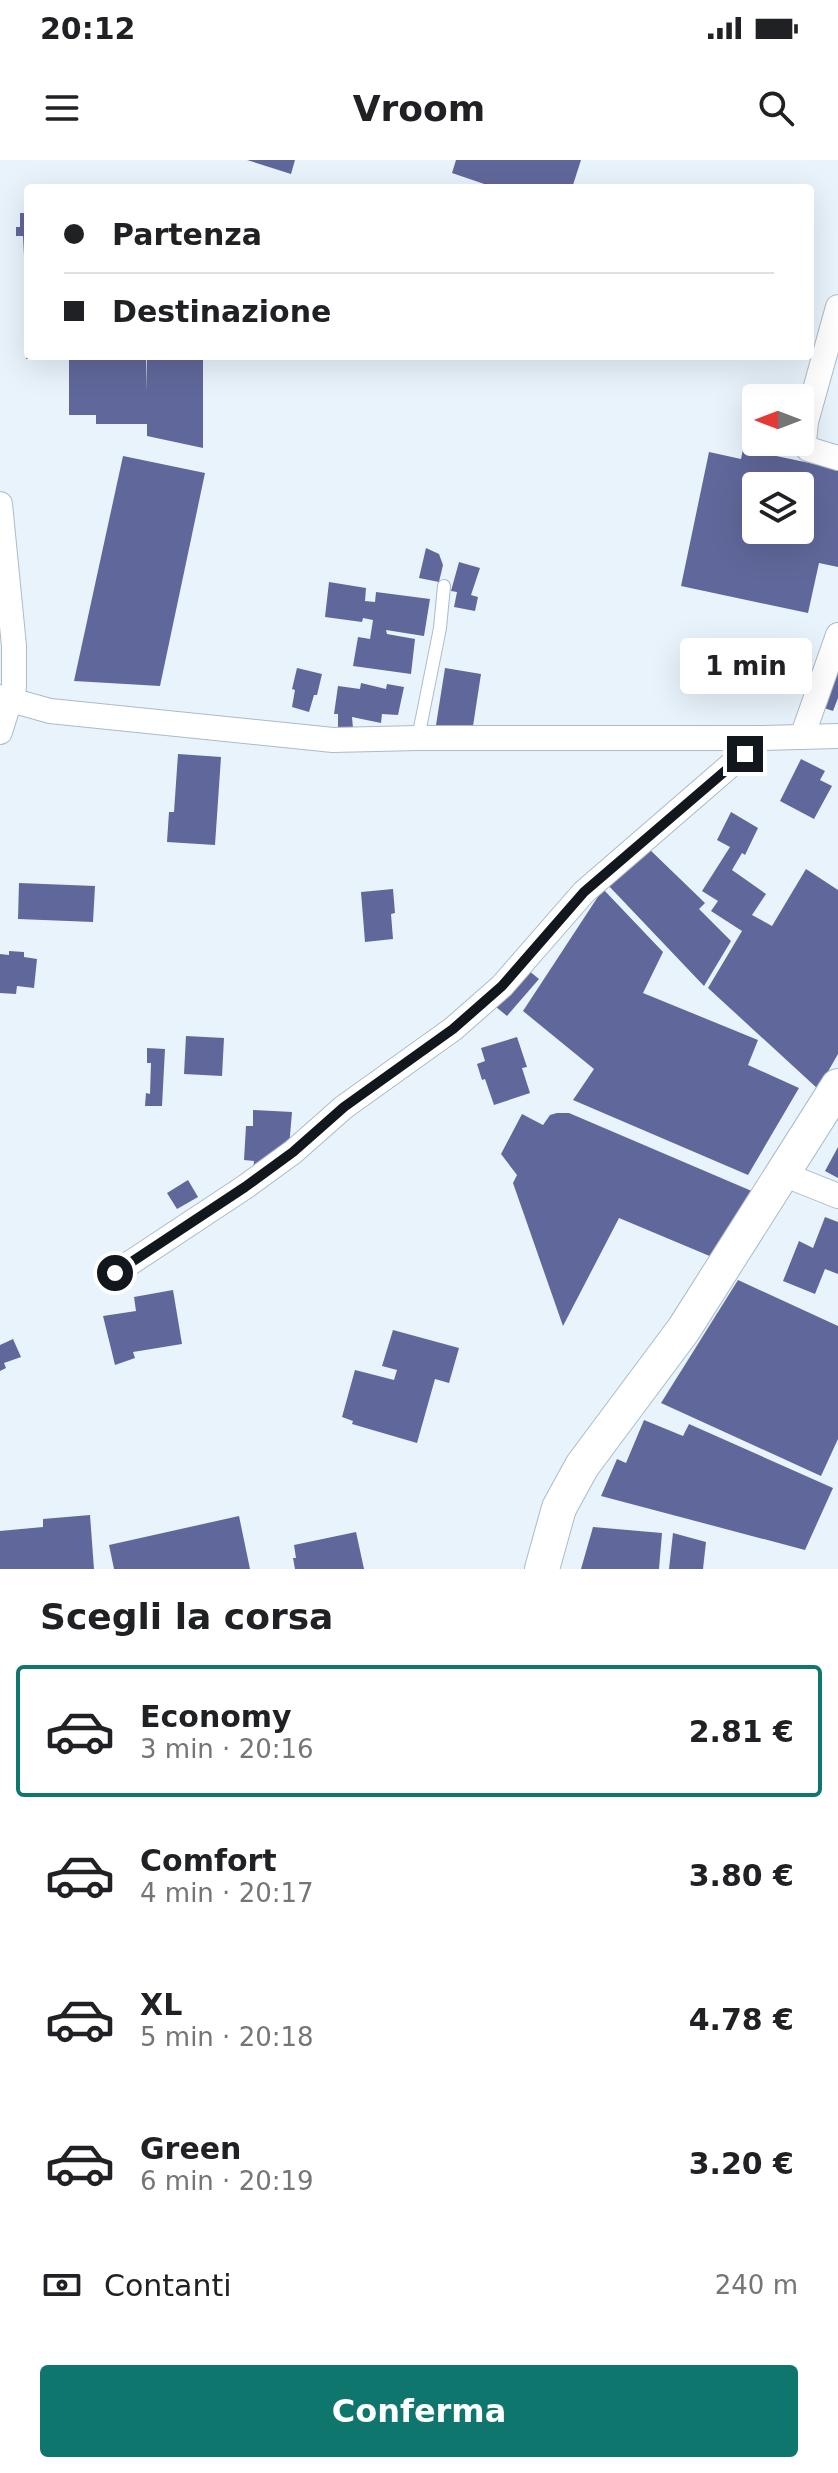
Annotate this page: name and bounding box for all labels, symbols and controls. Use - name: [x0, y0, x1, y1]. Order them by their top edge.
- text: 20:12: [40, 11, 136, 46]
- icon: menu: [40, 86, 84, 130]
- icon: search: [754, 86, 798, 130]
- text: Vroom: [353, 88, 485, 129]
- text: Partenza: [112, 217, 262, 252]
- text: Destinazione: [112, 294, 331, 329]
- north arrow: [742, 384, 814, 456]
- map controls: [742, 384, 814, 544]
- button: layers: [742, 472, 814, 544]
- callout: 1 min: [679, 638, 811, 694]
- text: 1 min: [705, 651, 787, 681]
- route end: [727, 736, 763, 772]
- route start: [97, 1255, 133, 1291]
- text: Scegli la corsa: [40, 1596, 333, 1637]
- icon: car: [44, 1695, 116, 1767]
- text: Economy: [140, 1699, 292, 1734]
- text: 2.81 €: [689, 1714, 794, 1749]
- text: 3 min · 20:16: [140, 1734, 314, 1764]
- icon: car: [44, 1839, 116, 1911]
- text: Comfort: [140, 1843, 277, 1878]
- text: 3.80 €: [689, 1858, 794, 1893]
- text: 4 min · 20:17: [140, 1878, 314, 1908]
- icon: car: [44, 1983, 116, 2055]
- text: XL: [140, 1987, 182, 2022]
- text: 4.78 €: [689, 2002, 794, 2037]
- text: 5 min · 20:18: [140, 2022, 314, 2052]
- icon: car: [44, 2127, 116, 2199]
- text: Green: [140, 2131, 241, 2166]
- text: 3.20 €: [689, 2146, 794, 2181]
- text: 6 min · 20:19: [140, 2166, 314, 2196]
- icon: cash: [40, 2263, 84, 2307]
- text: Contanti: [104, 2268, 232, 2303]
- text: 240 m: [715, 2270, 798, 2300]
- button: Conferma: [40, 2365, 798, 2457]

